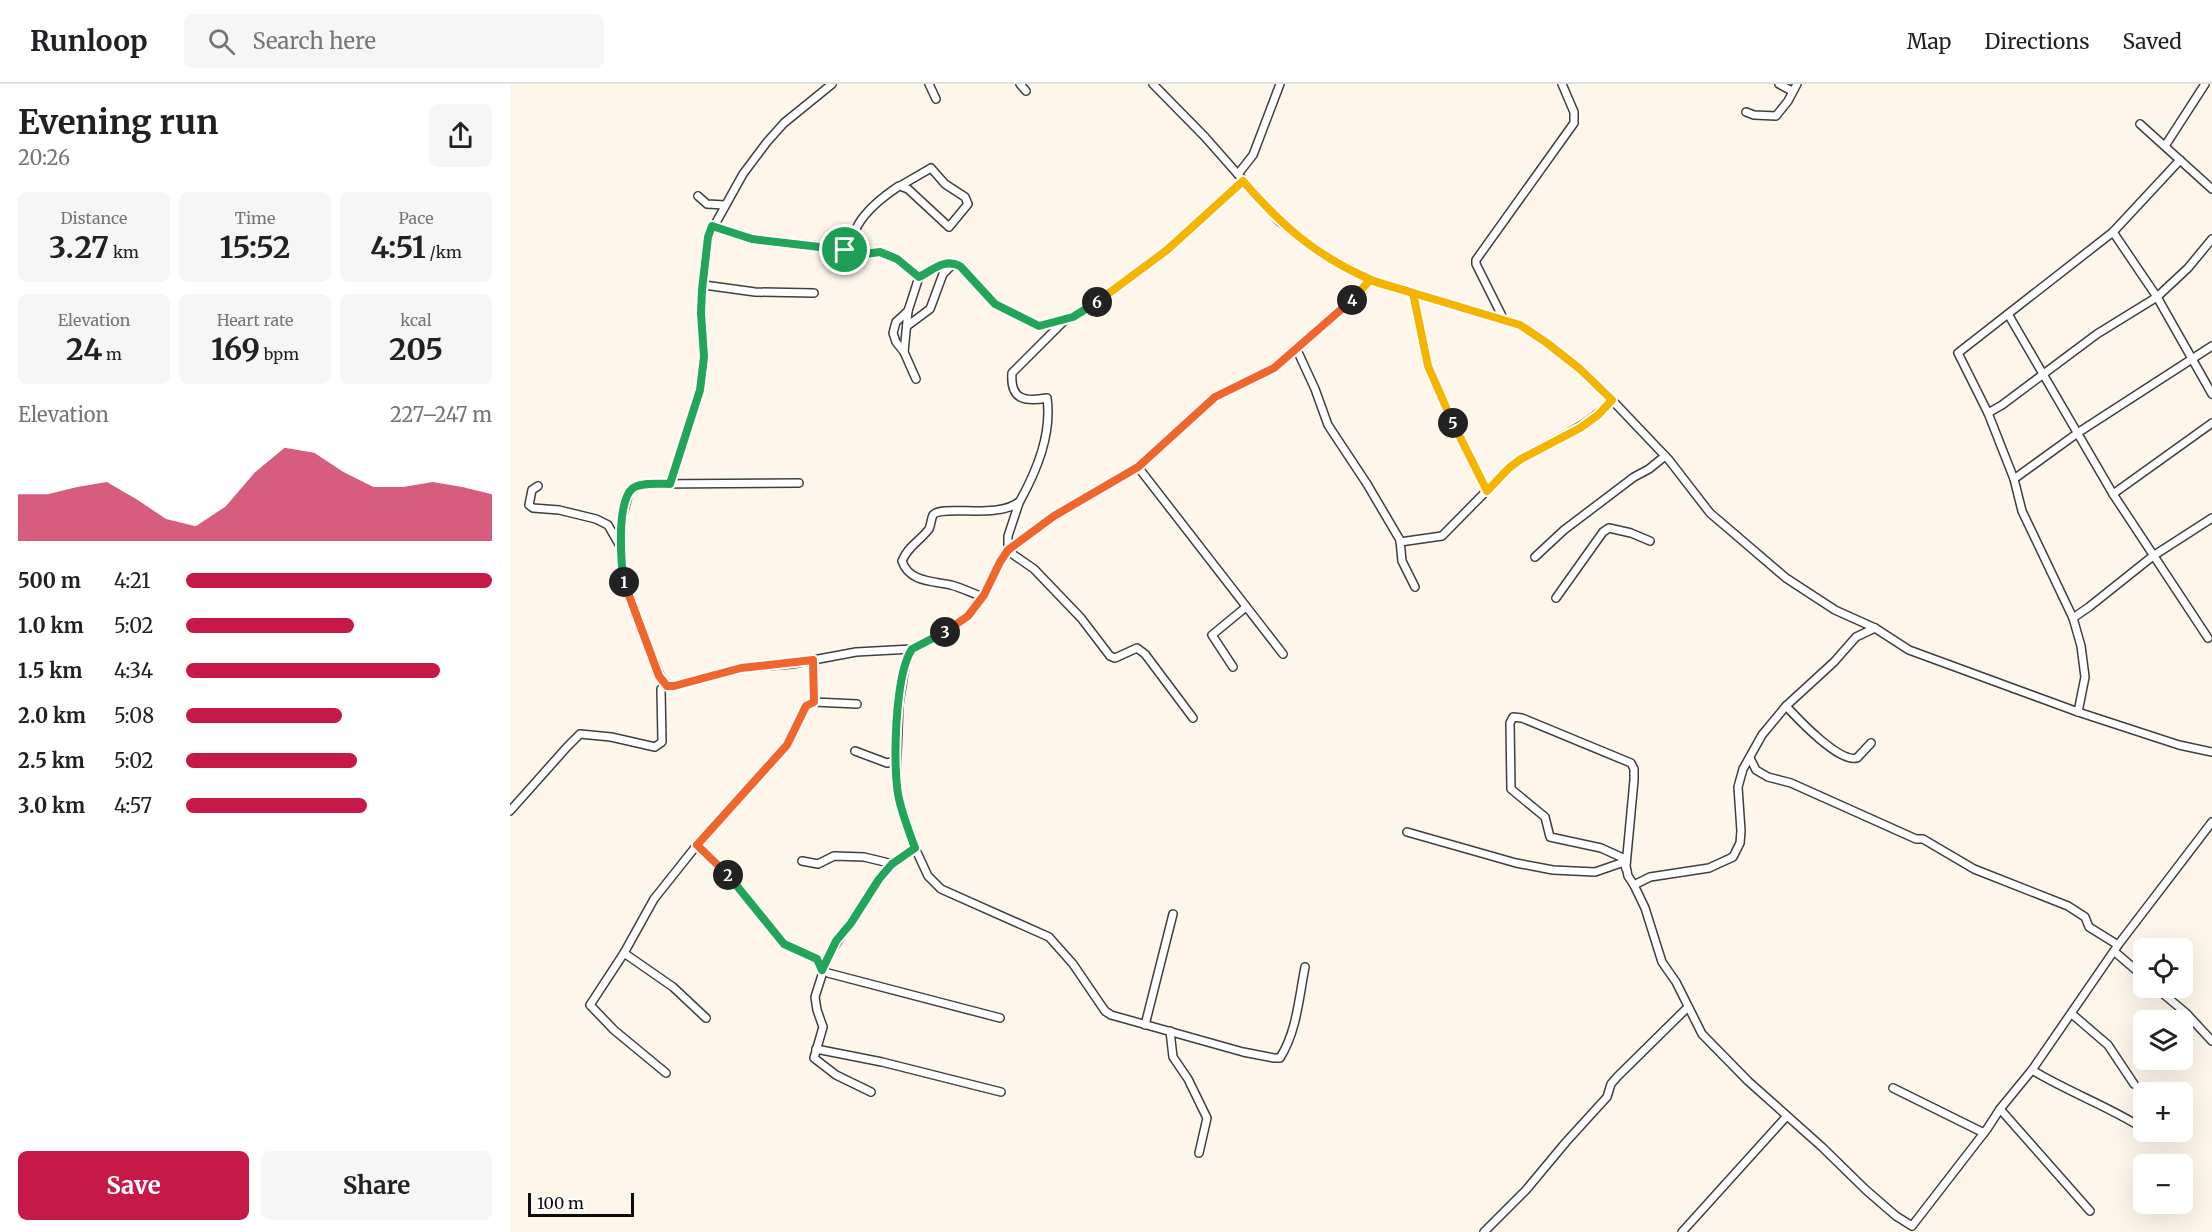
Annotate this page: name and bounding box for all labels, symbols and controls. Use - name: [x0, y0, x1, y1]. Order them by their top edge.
- search box: [184, 14, 604, 68]
- text: Runloop: [30, 23, 148, 59]
- icon: search: [205, 25, 238, 58]
- text: Search here: [253, 27, 376, 55]
- text: Map: [1907, 28, 1951, 55]
- text: Directions: [1984, 28, 2089, 55]
- text: Saved: [2122, 28, 2182, 55]
- text: Evening run: [18, 102, 218, 143]
- button: share: [429, 104, 492, 167]
- text: 20:26: [18, 145, 70, 170]
- text: Distance: [61, 208, 127, 228]
- text: Time: [235, 208, 275, 228]
- text: Pace: [399, 208, 434, 228]
- pin: [819, 224, 870, 275]
- text: 3.27: [49, 228, 109, 266]
- text: 15:52: [220, 228, 290, 266]
- text: 4:51: [370, 228, 426, 266]
- icon: arrive: [828, 233, 861, 266]
- text: km: [109, 242, 139, 262]
- text: /km: [426, 242, 462, 262]
- pin: 4: [1337, 285, 1367, 315]
- pin: 6: [1082, 287, 1112, 317]
- text: 4: [1347, 290, 1357, 310]
- text: 6: [1092, 292, 1102, 312]
- text: Elevation: [58, 310, 130, 330]
- text: Heart rate: [217, 310, 293, 330]
- text: kcal: [400, 310, 432, 330]
- text: 24: [66, 330, 102, 368]
- text: 169: [211, 330, 260, 368]
- text: 205: [389, 330, 443, 368]
- text: m: [102, 344, 122, 364]
- text: bpm: [260, 344, 299, 364]
- text: Elevation: [18, 402, 109, 427]
- text: 227–247 m: [390, 402, 492, 427]
- pin: 5: [1438, 408, 1468, 438]
- text: 5: [1448, 413, 1458, 433]
- pin: 1: [609, 567, 639, 597]
- text: 500 m: [18, 568, 81, 593]
- text: 4:21: [114, 568, 150, 593]
- text: 1: [620, 572, 628, 592]
- text: 1.0 km: [18, 613, 84, 638]
- text: 5:02: [114, 613, 154, 638]
- pin: 3: [930, 617, 960, 647]
- text: 3: [940, 622, 950, 642]
- text: 1.5 km: [18, 658, 82, 683]
- text: 4:34: [114, 658, 153, 683]
- text: 2.0 km: [18, 703, 86, 728]
- text: 5:08: [114, 703, 154, 728]
- text: 2.5 km: [18, 748, 85, 773]
- text: 5:02: [114, 748, 154, 773]
- text: 3.0 km: [18, 793, 85, 818]
- text: 4:57: [114, 793, 152, 818]
- pin: 2: [713, 860, 743, 890]
- text: 2: [723, 865, 733, 885]
- map controls: [2133, 938, 2193, 1214]
- button: locate: [2133, 938, 2193, 998]
- button: layers: [2133, 1010, 2193, 1070]
- button: +: [2133, 1082, 2193, 1142]
- button: Save: [18, 1151, 249, 1220]
- button: Share: [261, 1151, 492, 1220]
- button: −: [2133, 1154, 2193, 1214]
- scale bar: [528, 1190, 634, 1218]
- text: 100 m: [537, 1193, 584, 1213]

